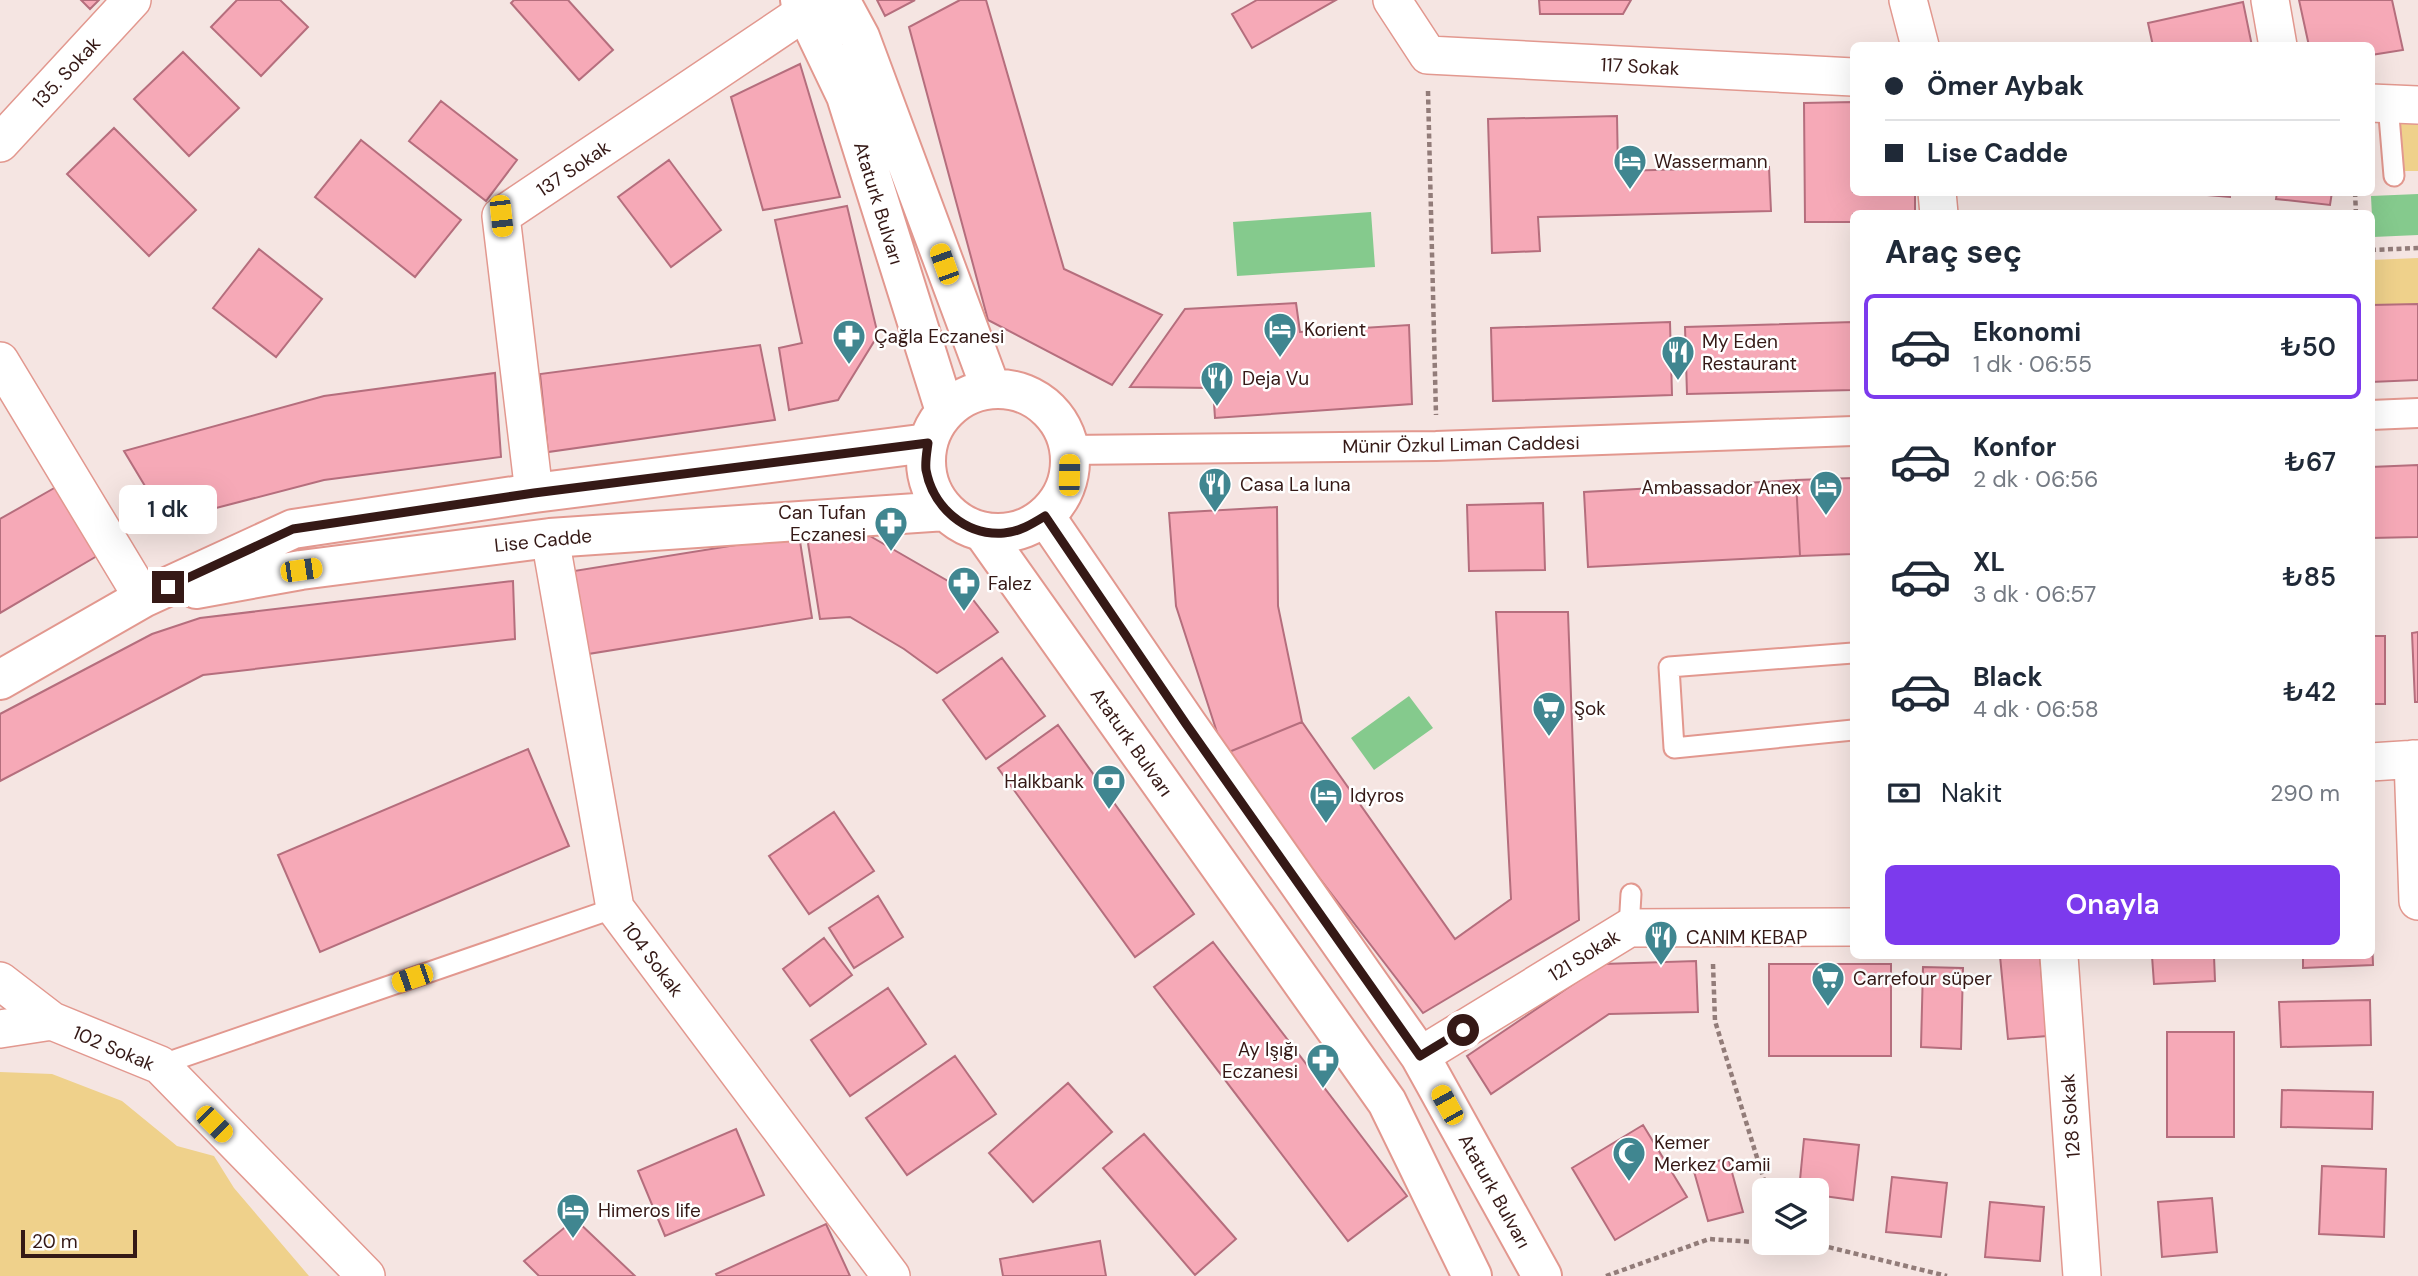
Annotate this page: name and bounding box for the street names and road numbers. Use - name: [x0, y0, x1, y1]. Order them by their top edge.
- street label: 135. Sokak: [27, 31, 106, 114]
- street label: 117 Sokak: [1600, 52, 1680, 81]
- street label: 137 Sokak: [532, 134, 615, 202]
- street label: Ataturk Bulvarı: [848, 139, 909, 268]
- street label: Münir Özkul Liman Caddesi: [1342, 430, 1580, 459]
- street label: Lise Cadde: [493, 523, 593, 558]
- street label: Ataturk Bulvarı: [1085, 683, 1178, 801]
- street label: 104 Sokak: [616, 917, 689, 1002]
- street label: 121 Sokak: [1544, 924, 1625, 987]
- street label: 102 Sokak: [69, 1020, 159, 1077]
- street label: 128 Sokak: [2055, 1072, 2086, 1159]
- street label: Ataturk Bulvarı: [1453, 1130, 1536, 1253]

